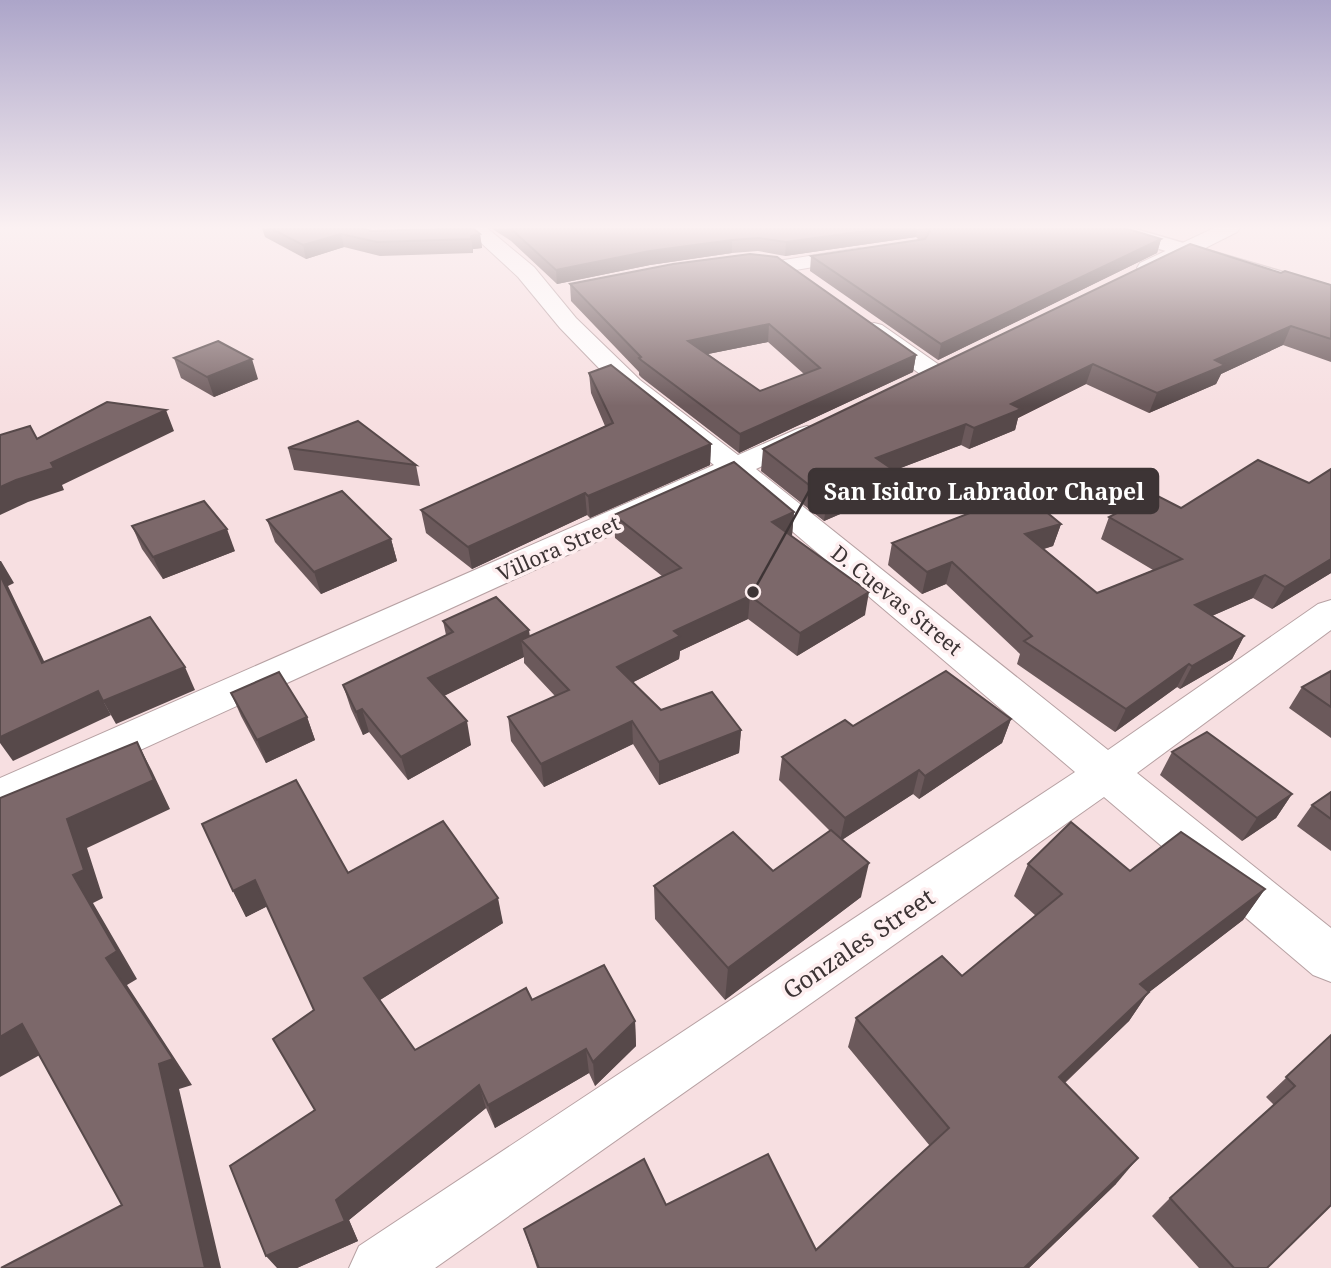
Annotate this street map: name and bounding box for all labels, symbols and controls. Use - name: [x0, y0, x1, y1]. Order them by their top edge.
- callout: San Isidro Labrador Chapel: [809, 469, 1158, 513]
- text: San Isidro Labrador Chapel: [824, 475, 1144, 507]
- street label: Villora Street: [492, 508, 624, 588]
- street label: D. Cuevas Street: [826, 539, 968, 661]
- street label: Gonzales Street: [776, 880, 940, 1006]

